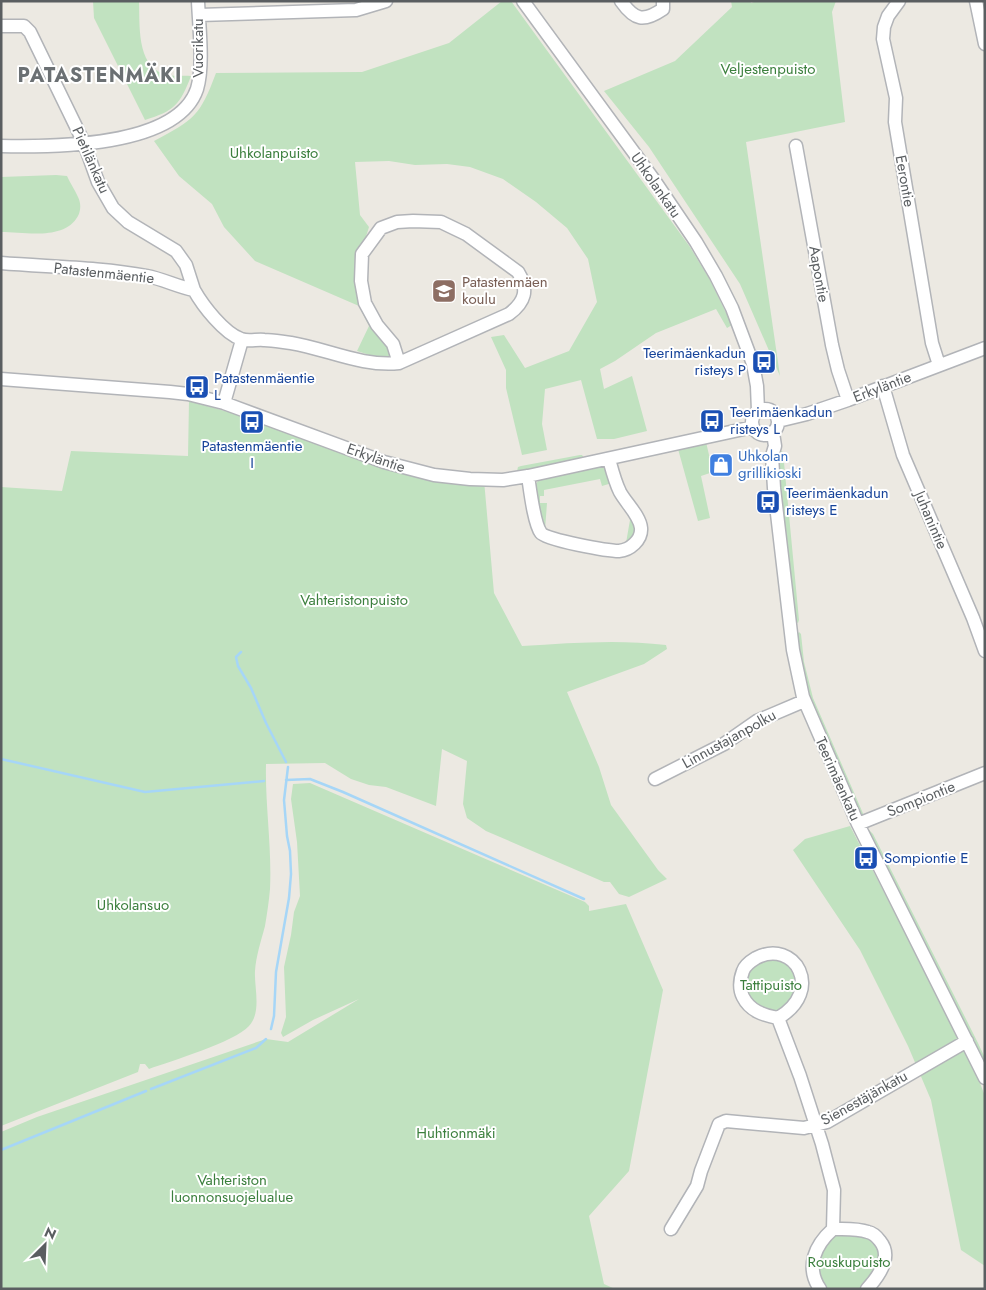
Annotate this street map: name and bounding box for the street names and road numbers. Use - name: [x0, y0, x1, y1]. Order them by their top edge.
- street label: Vuorikatu: [187, 18, 209, 78]
- street label: Pietilänkatu: [66, 123, 116, 197]
- street label: Uhkolankatu: [625, 148, 687, 222]
- street label: Eerontie: [890, 153, 920, 209]
- street label: Aapontie: [803, 244, 835, 304]
- street label: Patastenmäentie: [53, 257, 156, 289]
- street label: Erkyläntie: [850, 366, 915, 408]
- street label: Erkyläntie: [344, 438, 409, 478]
- street label: Juhanintie: [908, 486, 953, 553]
- street label: Linnustajanpolku: [678, 704, 780, 774]
- street label: Teerimäenkatu: [810, 733, 866, 825]
- street label: Sompiontie: [884, 775, 959, 823]
- street label: Sienestäjänkatu: [816, 1065, 912, 1131]

